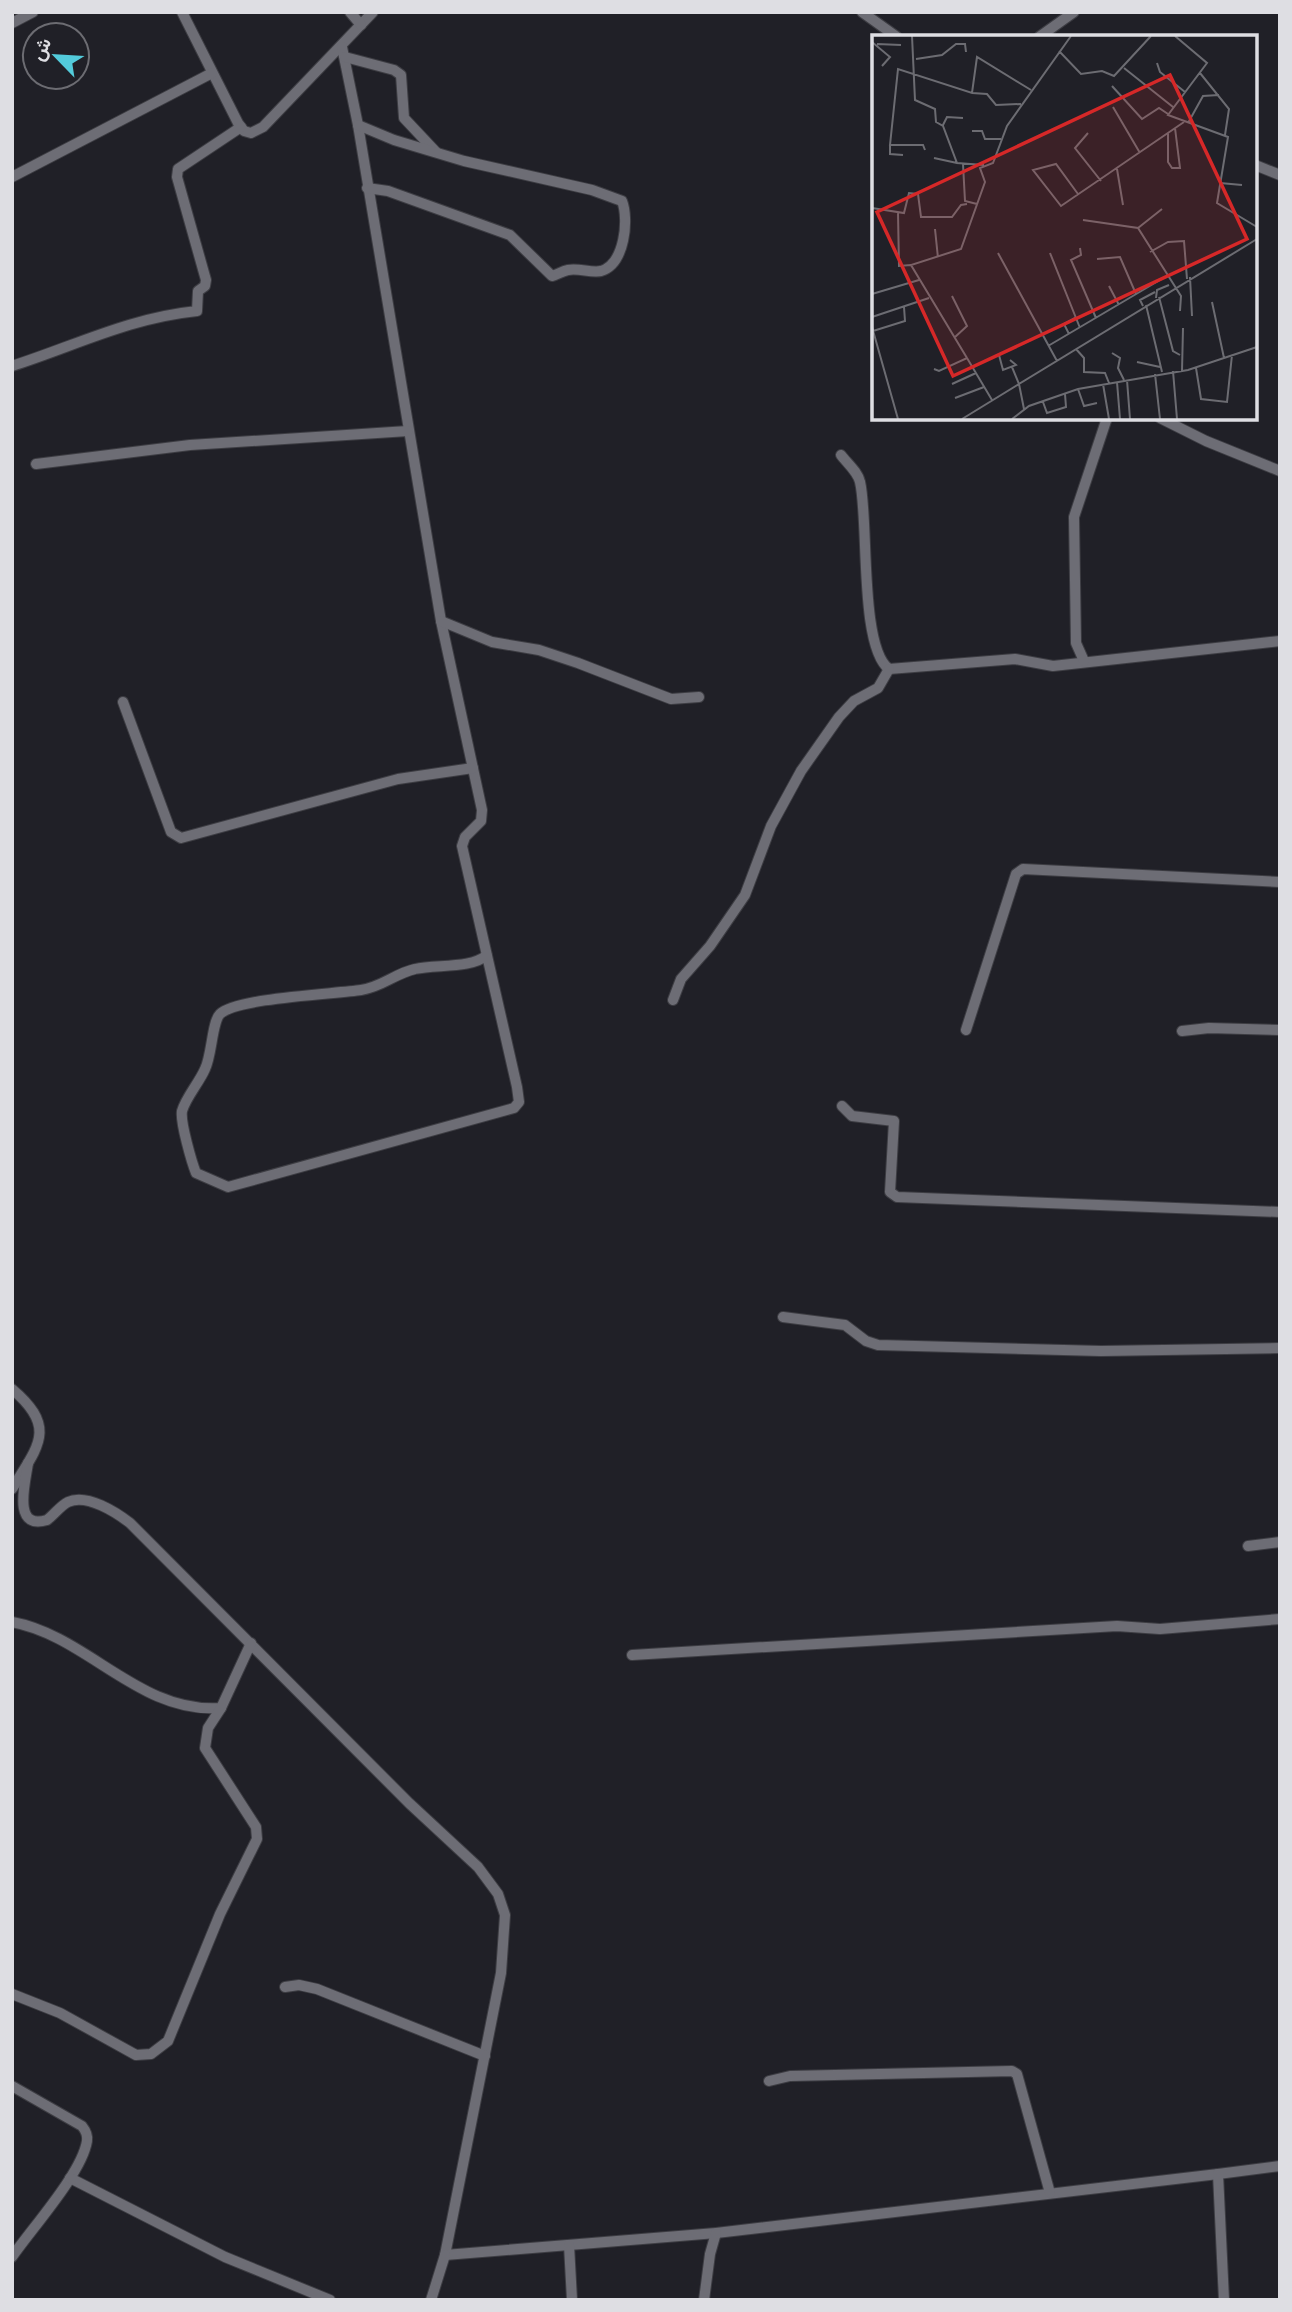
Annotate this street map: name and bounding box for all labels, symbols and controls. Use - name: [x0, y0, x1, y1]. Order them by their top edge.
- north arrow: [21, 21, 91, 91]
- text: ش: [25, 33, 56, 64]
- inset map: [872, 35, 1257, 420]

